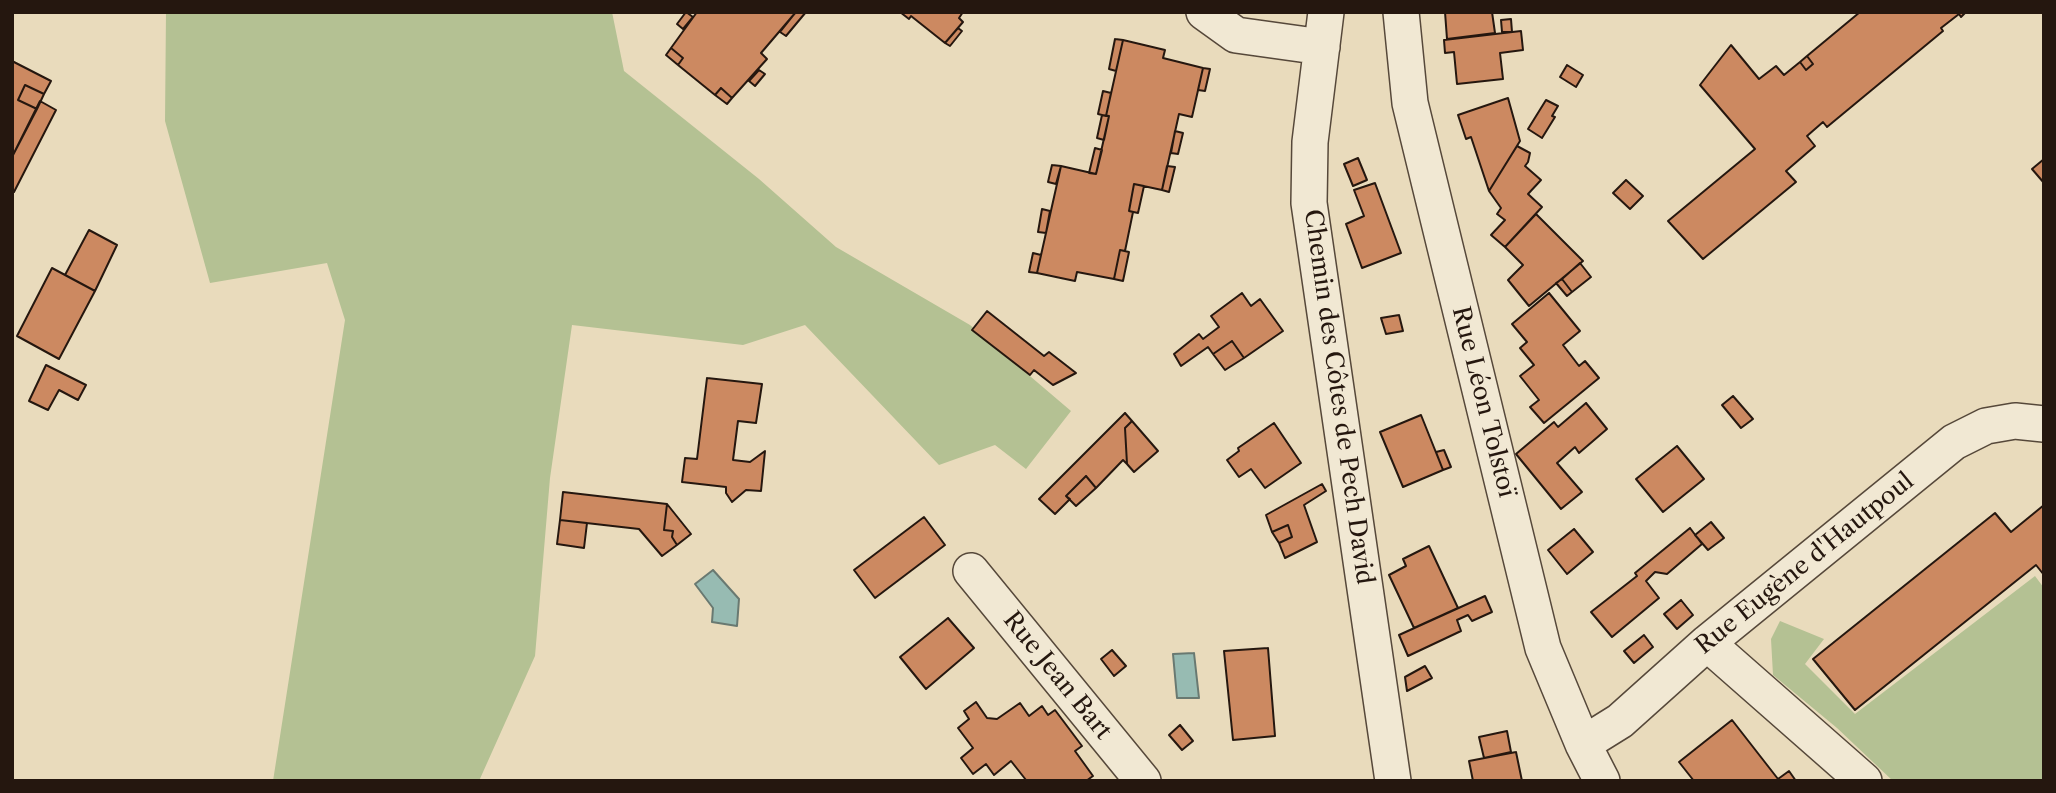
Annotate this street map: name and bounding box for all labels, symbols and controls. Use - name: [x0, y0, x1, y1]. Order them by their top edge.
- street label: Chemin des Côtes de Pech David: [1297, 208, 1379, 586]
- street label: Rue Léon Tolstoï: [1445, 304, 1521, 500]
- street label: Rue Eugène d'Hautpoul: [1690, 467, 1920, 661]
- street label: Rue Jean Bart: [997, 606, 1117, 746]

